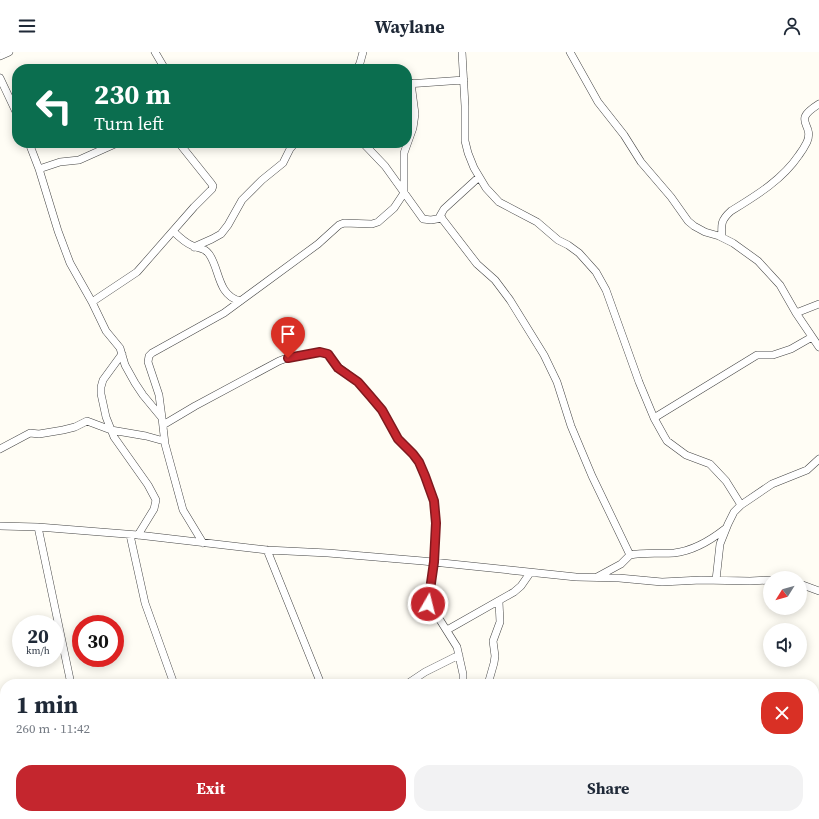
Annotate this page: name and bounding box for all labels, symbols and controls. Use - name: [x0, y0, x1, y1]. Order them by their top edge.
- text: Waylane: [374, 14, 445, 39]
- icon: menu: [16, 15, 38, 37]
- icon: person: [781, 15, 803, 37]
- text: 230 m: [94, 75, 171, 113]
- icon: left: [28, 80, 80, 132]
- text: Turn left: [94, 111, 164, 136]
- pin: [271, 317, 305, 358]
- icon: arrive: [277, 323, 299, 345]
- north arrow: [763, 571, 807, 615]
- map controls: [763, 571, 807, 667]
- position arrow: [407, 583, 449, 625]
- speed limit sign: 30: [72, 615, 124, 667]
- text: 20: [27, 622, 49, 650]
- button: sound: [763, 623, 807, 667]
- text: km/h: [26, 644, 50, 657]
- text: 1 min: [16, 688, 78, 721]
- button: close: [761, 692, 803, 734]
- text: 260 m · 11:42: [16, 720, 90, 737]
- button: Exit: [16, 765, 406, 811]
- button: Share: [414, 765, 803, 811]

